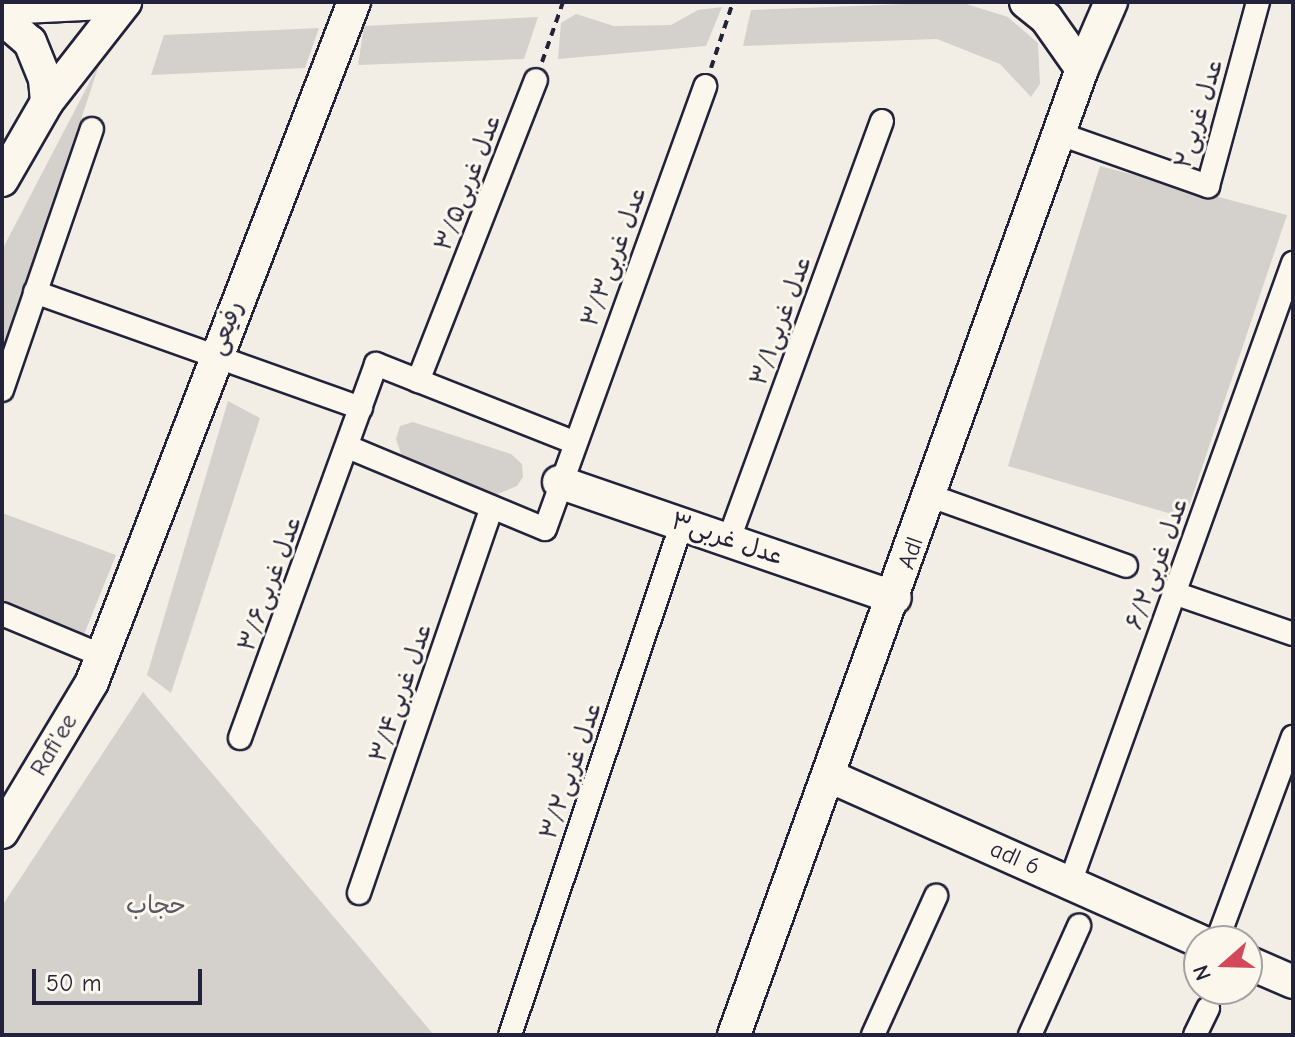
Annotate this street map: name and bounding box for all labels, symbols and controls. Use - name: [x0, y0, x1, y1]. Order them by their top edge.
- street label: عدل غربی۲: [1169, 56, 1229, 172]
- street label: عدل غربی۳/۵: [429, 111, 507, 255]
- street label: عدل غربی۳/۳: [575, 183, 653, 331]
- street label: عدل غربی۳/۱: [744, 253, 818, 389]
- street label: رفیعی: [203, 297, 249, 359]
- street label: ۶/۲عدل غربی: [1120, 494, 1194, 634]
- street label: عدل غربی۳: [667, 506, 787, 572]
- street label: عدل غربی۳/۶: [232, 513, 308, 655]
- street label: Adl: [892, 533, 930, 573]
- street label: عدل غربی۳/۴: [364, 620, 438, 766]
- street label: عدل غربی۳/۲: [534, 699, 608, 843]
- street label: Rafi'ee: [24, 709, 84, 781]
- street label: adl 6: [986, 834, 1044, 882]
- park label: حجاب: [126, 892, 186, 920]
- north arrow: [1183, 925, 1263, 1005]
- scale bar: [36, 953, 206, 1003]
- text: N: [1188, 961, 1217, 984]
- text: 50 m: [46, 969, 102, 997]

